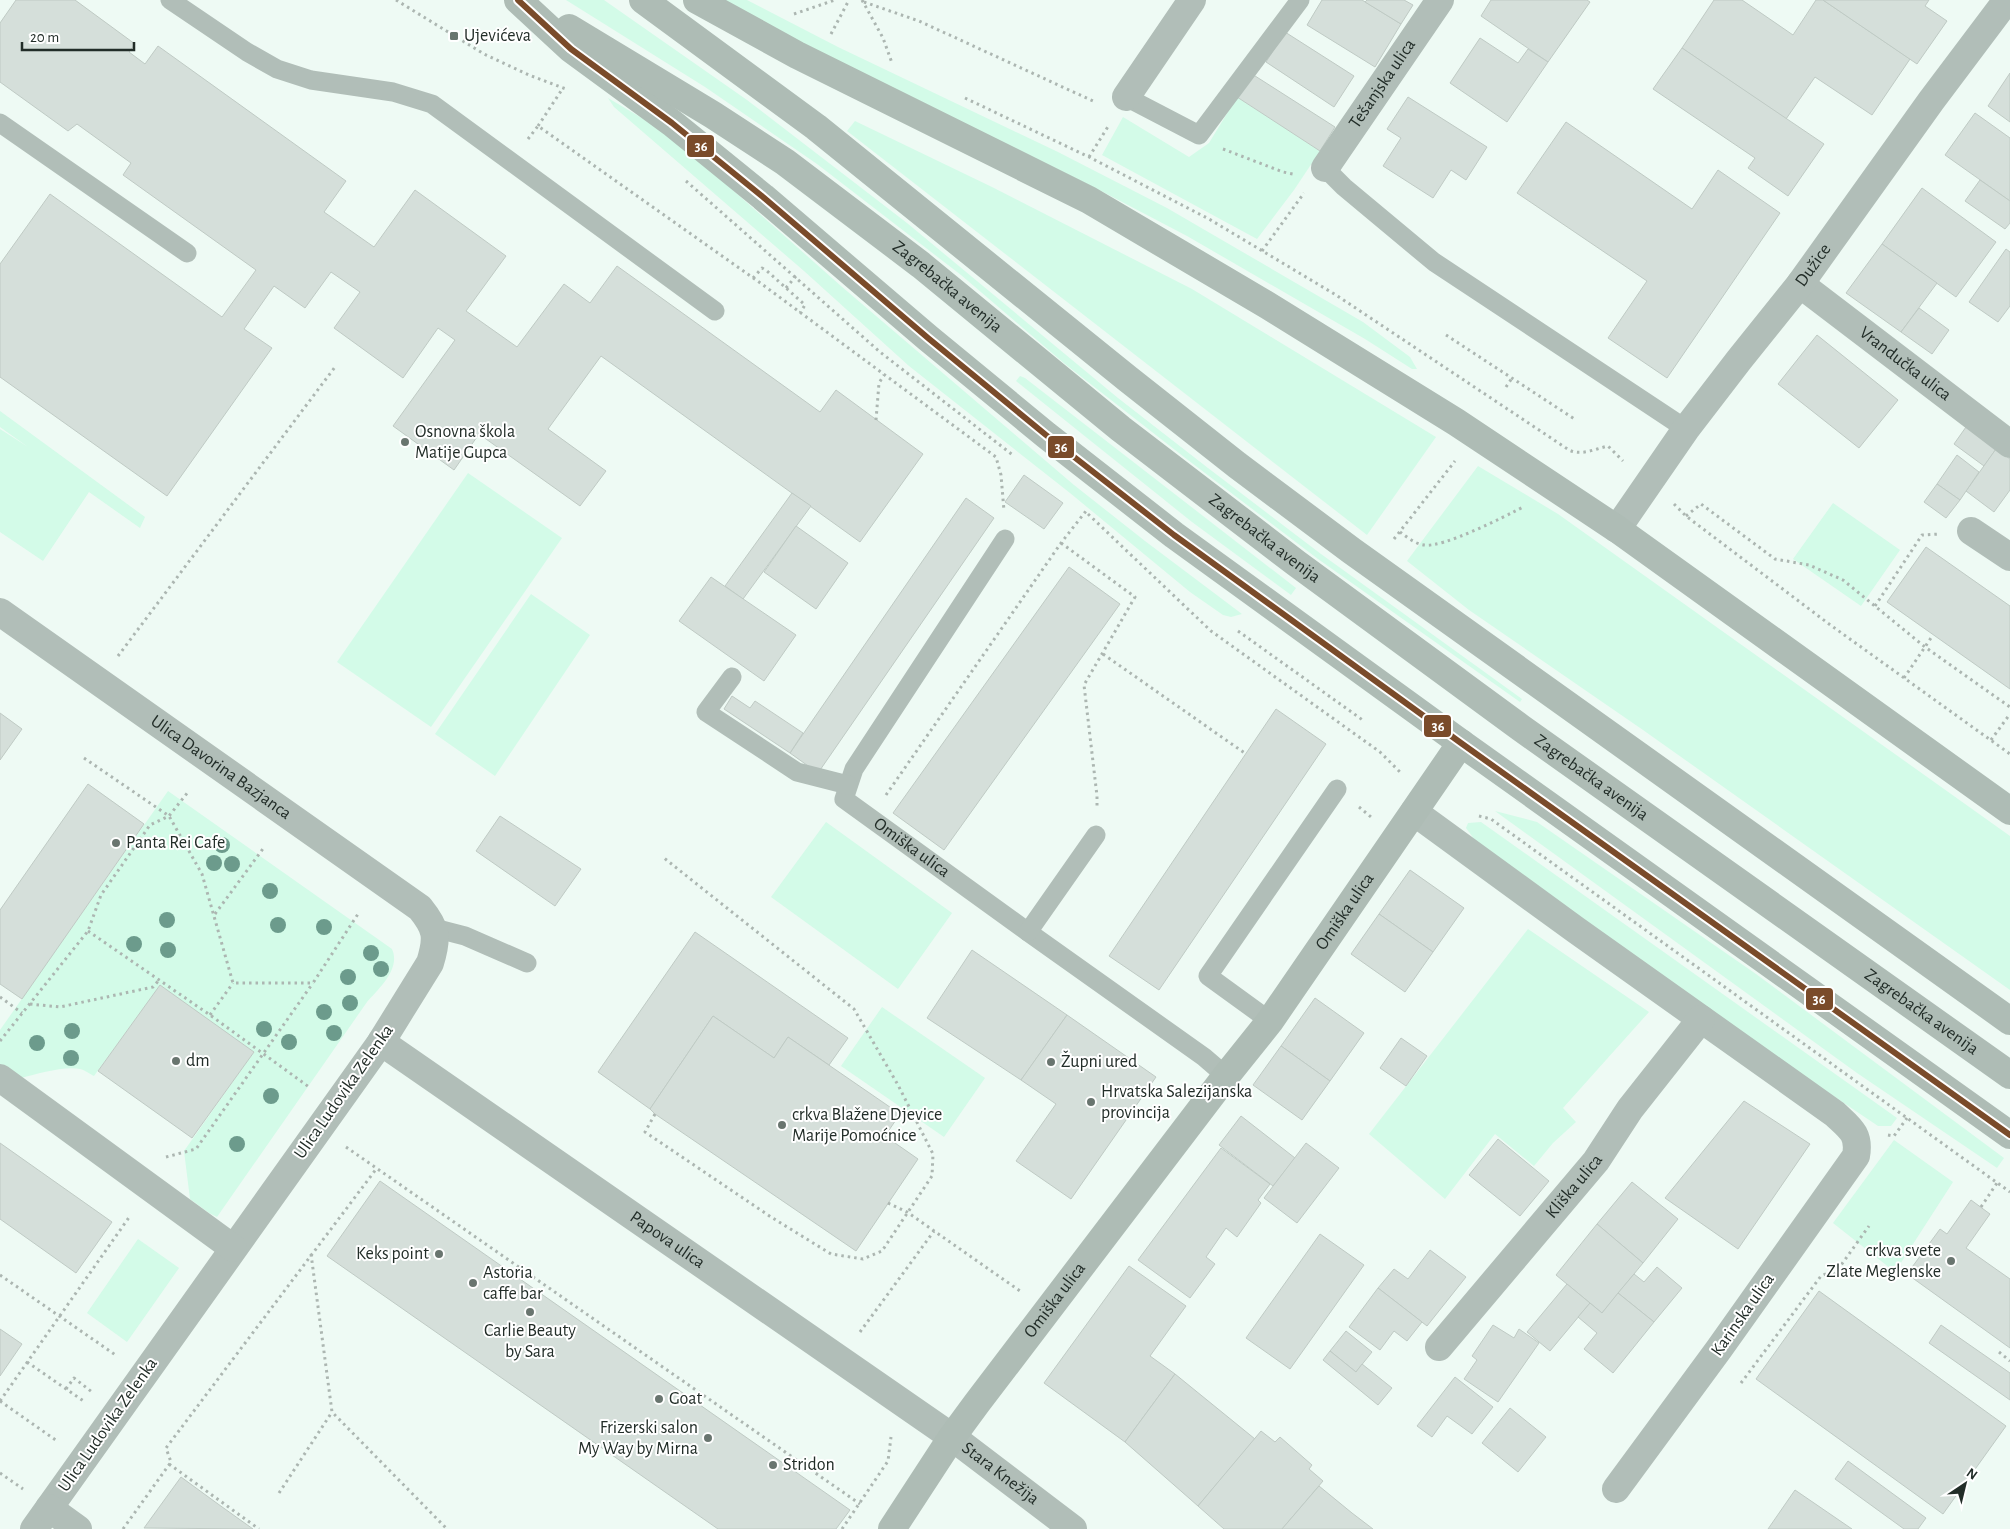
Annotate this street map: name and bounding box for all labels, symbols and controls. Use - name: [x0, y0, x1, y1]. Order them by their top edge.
- scale bar: [22, 20, 135, 52]
- place label: Ujevićeva: [464, 27, 531, 45]
- text: 20 m: [30, 30, 59, 45]
- marker: Ujevićeva: [448, 30, 460, 42]
- street label: Tešanjska ulica: [1346, 36, 1419, 132]
- line badge: 36: [686, 134, 715, 158]
- text: 36: [695, 140, 708, 154]
- street label: Zagrebačka avenija: [889, 238, 1005, 336]
- street label: Dužice: [1792, 241, 1835, 290]
- street label: Vrandučka ulica: [1856, 323, 1954, 405]
- place label: Osnovna škola Matije Gupca: [415, 423, 515, 462]
- line badge: 36: [1047, 435, 1075, 459]
- marker: Osnovna škola Matije Gupca: [399, 436, 411, 448]
- text: 36: [1055, 441, 1068, 455]
- street label: Zagrebačka avenija: [1205, 491, 1324, 587]
- street label: Ulica Davorina Bazjanca: [147, 712, 294, 823]
- line badge: 36: [1423, 714, 1452, 738]
- text: 36: [1432, 720, 1445, 734]
- street label: Zagrebačka avenija: [1531, 731, 1651, 824]
- street label: Omiška ulica: [870, 814, 953, 881]
- place label: Panta Rei Cafe: [126, 834, 225, 852]
- marker: Panta Rei Cafe: [110, 837, 122, 849]
- street label: Omiška ulica: [1312, 870, 1378, 954]
- street label: Zagrebačka avenija: [1861, 966, 1982, 1059]
- line badge: 36: [1805, 987, 1834, 1011]
- text: 36: [1813, 993, 1826, 1007]
- street label: Ulica Ludovika Zelenka: [291, 1022, 397, 1162]
- place label: Župni ured: [1061, 1050, 1137, 1071]
- place label: dm: [186, 1052, 210, 1070]
- marker: dm: [170, 1055, 182, 1067]
- marker: Župni ured: [1045, 1056, 1057, 1068]
- place label: Hrvatska Salezijanska provincija: [1101, 1083, 1252, 1122]
- marker: Hrvatska Salezijanska provincija: [1085, 1096, 1097, 1108]
- place label: crkva Blažene Djevice Marije Pomoćnice: [792, 1106, 942, 1145]
- marker: crkva Blažene Djevice Marije Pomoćnice: [776, 1119, 788, 1131]
- street label: Kliška ulica: [1543, 1152, 1606, 1222]
- street label: Papova ulica: [626, 1208, 708, 1272]
- place label: crkva svete Zlate Meglenske: [1826, 1242, 1941, 1281]
- place label: Keks point: [356, 1245, 429, 1263]
- marker: Keks point: [433, 1248, 445, 1260]
- marker: crkva svete Zlate Meglenske: [1945, 1255, 1957, 1267]
- street label: Omiška ulica: [1021, 1259, 1089, 1341]
- place label: Astoria caffe bar: [483, 1264, 543, 1303]
- street label: Karinska ulica: [1708, 1270, 1778, 1360]
- marker: Astoria caffe bar: [467, 1277, 479, 1289]
- marker: Carlie Beauty by Sara: [524, 1306, 536, 1318]
- place label: Carlie Beauty by Sara: [484, 1322, 576, 1361]
- street label: Ulica Ludovika Zelenka: [55, 1355, 161, 1495]
- place label: Goat: [669, 1390, 703, 1408]
- marker: Goat: [653, 1393, 665, 1405]
- place label: Frizerski salon My Way by Mirna: [578, 1419, 698, 1458]
- marker: Frizerski salon My Way by Mirna: [702, 1432, 714, 1444]
- street label: Stara Knežija: [958, 1439, 1042, 1509]
- place label: Stridon: [783, 1456, 835, 1474]
- marker: Stridon: [767, 1459, 779, 1471]
- north arrow: [1940, 1459, 1990, 1509]
- text: N: [1964, 1466, 1980, 1483]

